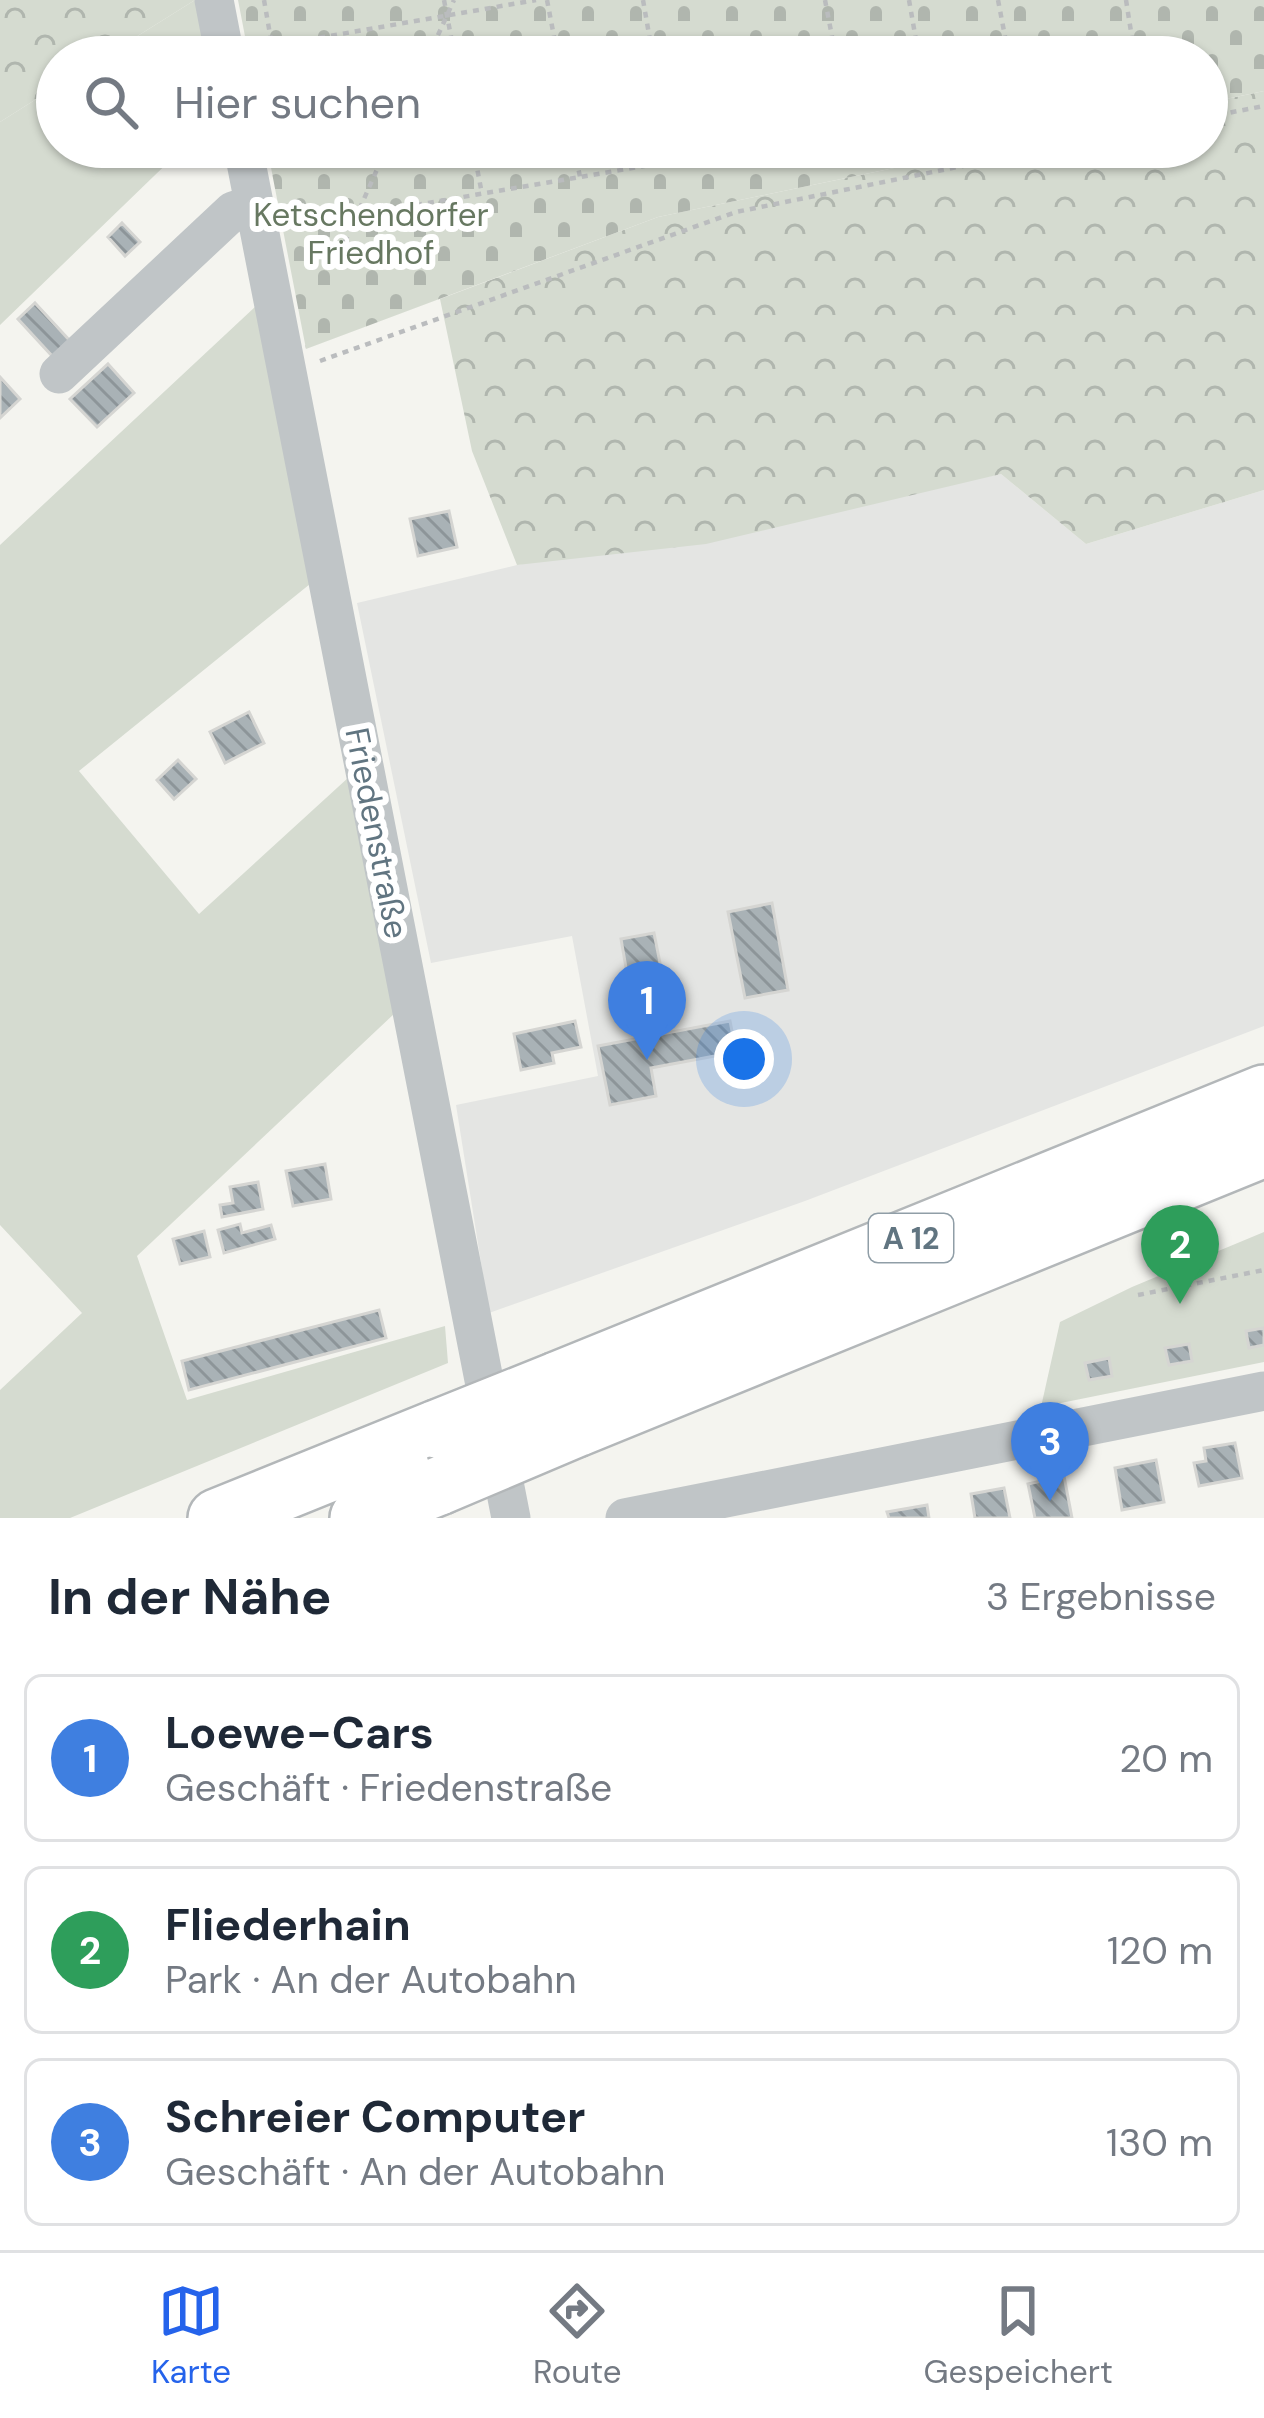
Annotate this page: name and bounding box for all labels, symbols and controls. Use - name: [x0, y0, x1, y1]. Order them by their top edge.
- search box: [36, 36, 1228, 168]
- icon: search: [78, 69, 144, 135]
- text: Hier suchen: [174, 73, 421, 132]
- park label: Ketschendorfer Friedhof: [253, 193, 489, 274]
- street label: Friedenstraße: [335, 724, 419, 942]
- pin: 1: [608, 961, 686, 1060]
- your location: [714, 1029, 774, 1089]
- pin: 2: [1141, 1205, 1219, 1304]
- road number: A 12: [869, 1214, 953, 1262]
- pin: 3: [1011, 1402, 1089, 1501]
- text: In der Nähe: [48, 1563, 332, 1630]
- text: 3 Ergebnisse: [986, 1571, 1216, 1622]
- text: Loewe-Cars: [165, 1703, 434, 1762]
- text: 1: [83, 1733, 97, 1784]
- text: 20 m: [1119, 1733, 1213, 1784]
- text: Geschäft · Friedenstraße: [165, 1762, 612, 1813]
- text: Fliederhain: [165, 1895, 411, 1954]
- text: 2: [79, 1925, 101, 1976]
- text: 120 m: [1107, 1925, 1213, 1976]
- text: Park · An der Autobahn: [165, 1954, 577, 2005]
- text: Schreier Computer: [165, 2087, 585, 2146]
- text: 3: [78, 2117, 102, 2168]
- text: 130 m: [1106, 2117, 1213, 2168]
- text: Geschäft · An der Autobahn: [165, 2146, 665, 2197]
- tab: Karte: [151, 2278, 231, 2393]
- tab: Route: [533, 2278, 621, 2393]
- tab: Gespeichert: [924, 2278, 1113, 2393]

